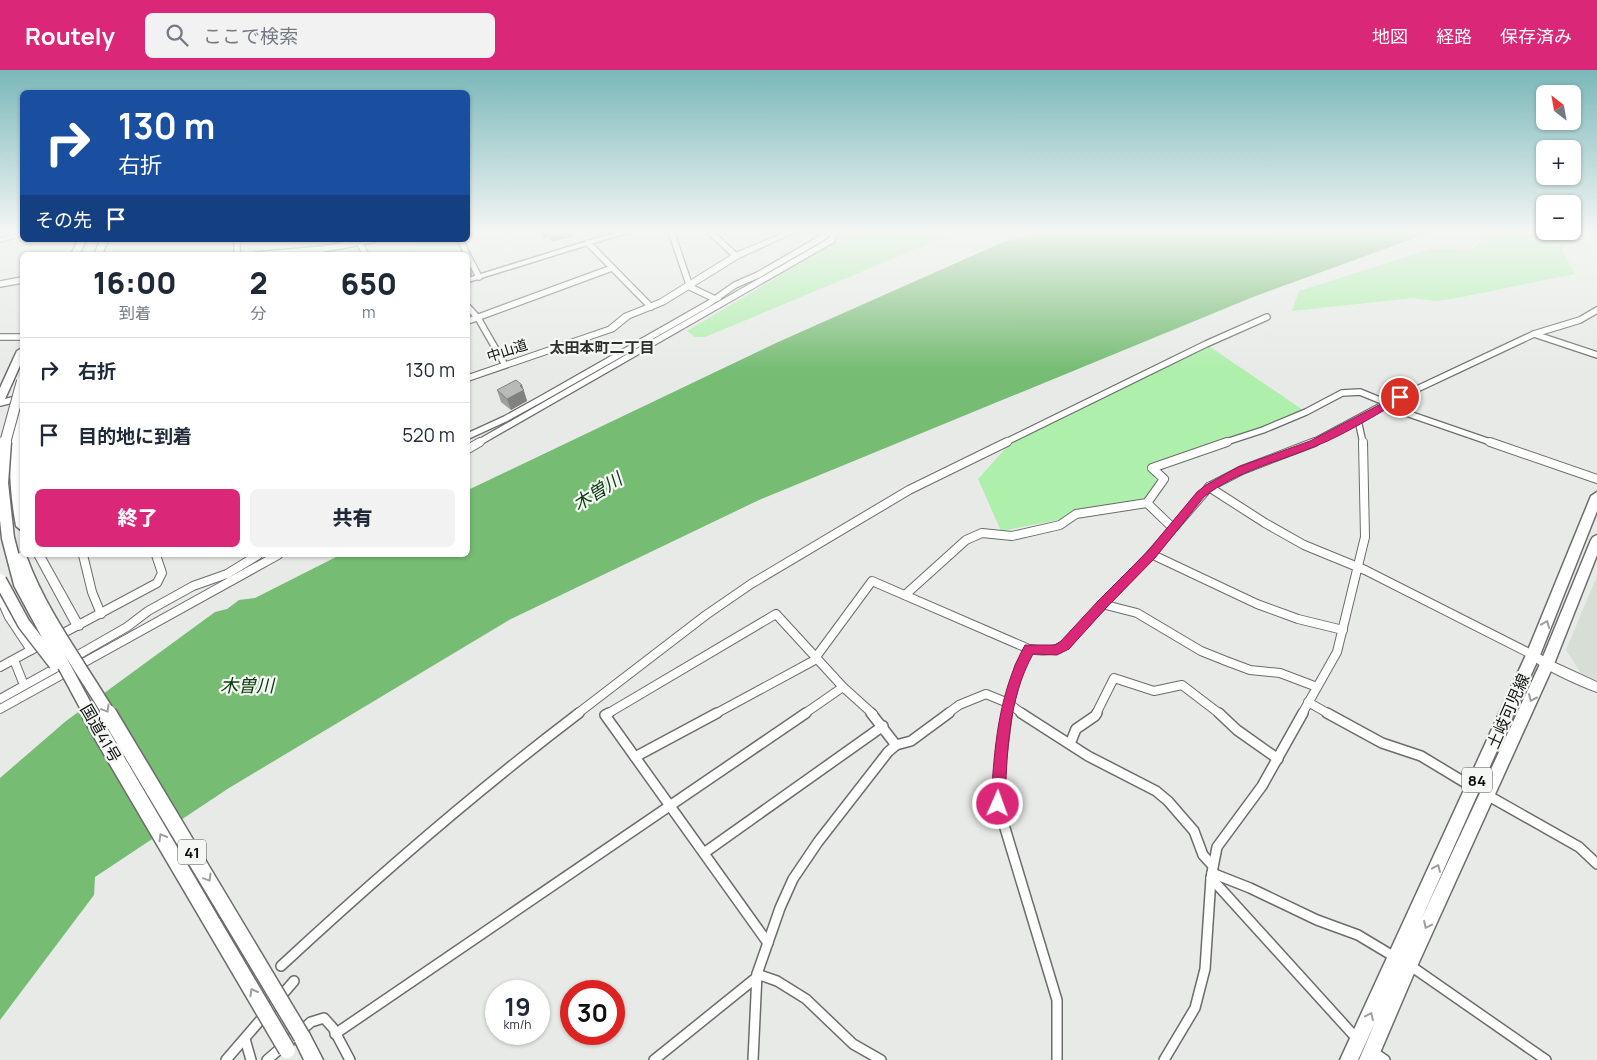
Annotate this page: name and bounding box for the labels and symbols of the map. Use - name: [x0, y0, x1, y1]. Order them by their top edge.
- north arrow: [1536, 85, 1581, 130]
- street label: 中山道: [484, 334, 530, 366]
- district label: 太田本町二丁目: [549, 337, 655, 358]
- pin: [1379, 376, 1421, 418]
- water label: 木曽川: [568, 465, 628, 515]
- one-way arrow: [1540, 620, 1550, 628]
- street label: 土岐可児線: [1482, 670, 1534, 752]
- water label: 木曽川: [220, 673, 276, 697]
- one-way arrow: [1527, 693, 1538, 702]
- street label: 国道41号: [76, 700, 126, 766]
- one-way arrow: [99, 704, 109, 713]
- road number: 84: [1462, 768, 1492, 792]
- position arrow: [971, 777, 1023, 829]
- one-way arrow: [159, 834, 169, 843]
- road number: 41: [178, 840, 206, 864]
- one-way arrow: [1431, 864, 1442, 873]
- one-way arrow: [201, 873, 211, 882]
- one-way arrow: [1423, 920, 1434, 929]
- speed limit sign: 30: [560, 980, 625, 1045]
- one-way arrow: [250, 989, 260, 998]
- one-way arrow: [1363, 1012, 1374, 1021]

